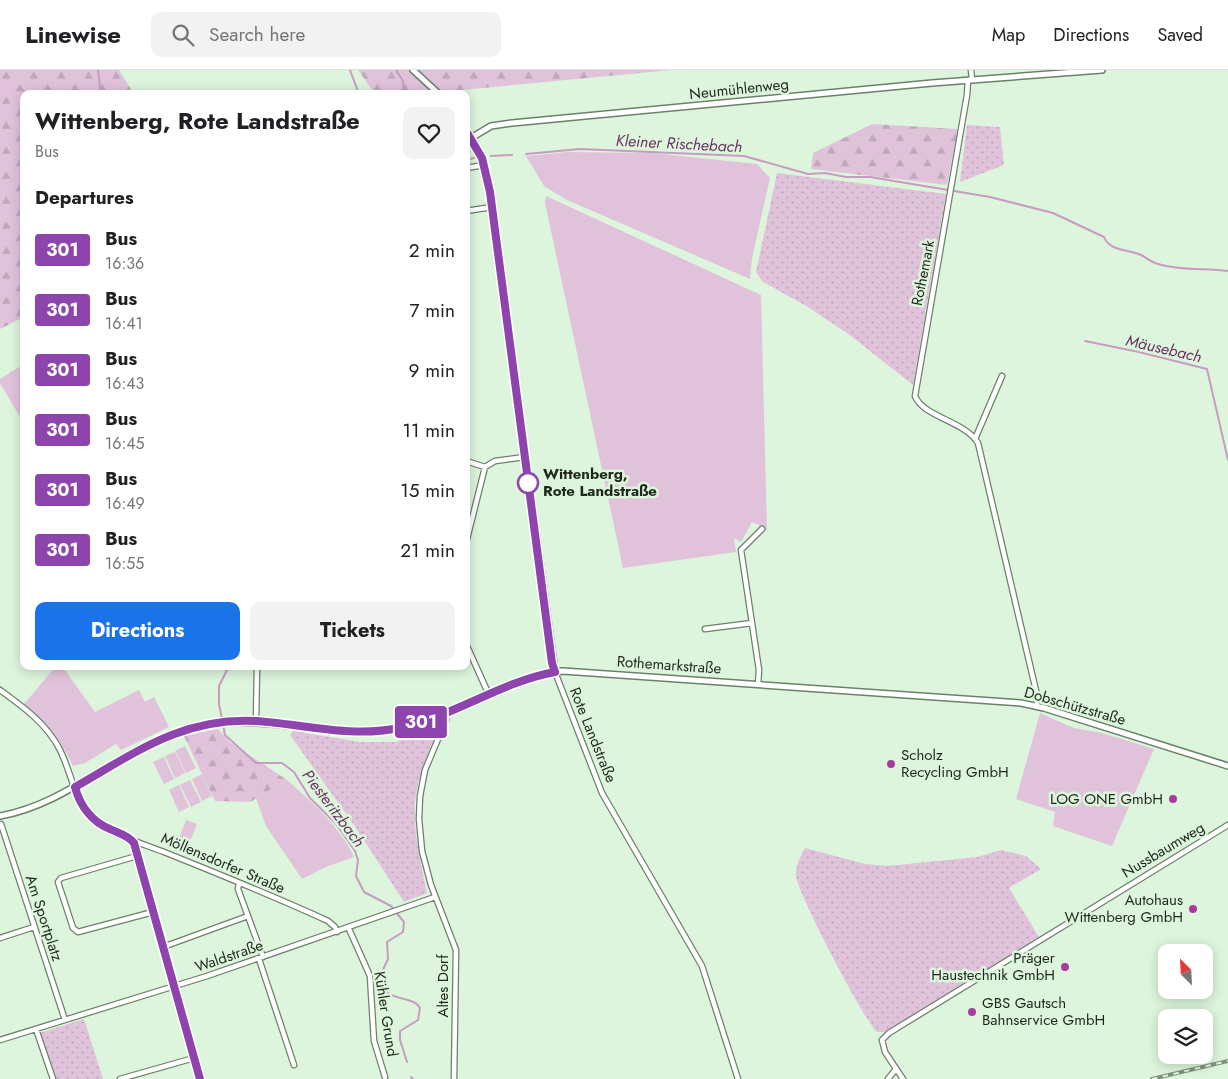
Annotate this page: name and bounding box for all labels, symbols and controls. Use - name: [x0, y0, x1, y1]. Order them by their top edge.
- search box: [151, 12, 501, 57]
- text: Linewise: [25, 17, 121, 52]
- icon: search: [169, 21, 197, 49]
- text: Search here: [209, 21, 305, 48]
- text: Map: [992, 22, 1025, 48]
- text: Directions: [1053, 22, 1129, 48]
- text: Saved: [1157, 22, 1203, 48]
- street label: Neumühlenweg: [688, 73, 790, 105]
- text: Wittenberg, Rote Landstraße: [35, 103, 360, 138]
- button: heart: [403, 107, 455, 159]
- water label: Kleiner Rischebach: [615, 129, 743, 158]
- text: Bus: [35, 140, 59, 163]
- text: Departures: [35, 184, 134, 211]
- text: Bus: [105, 225, 137, 252]
- text: 301: [46, 237, 79, 263]
- text: 2 min: [409, 237, 455, 264]
- street label: Rothemark: [906, 238, 940, 308]
- text: 16:36: [105, 252, 144, 275]
- text: Bus: [105, 285, 137, 312]
- text: 301: [46, 297, 79, 323]
- text: 7 min: [410, 297, 455, 324]
- text: 16:41: [105, 312, 143, 335]
- water label: Mäusebach: [1124, 329, 1204, 368]
- text: Bus: [105, 345, 137, 372]
- text: 301: [46, 357, 79, 383]
- text: 9 min: [409, 357, 455, 384]
- text: 16:43: [105, 372, 144, 395]
- text: Bus: [105, 405, 137, 432]
- text: 301: [46, 417, 79, 443]
- text: 11 min: [402, 417, 455, 444]
- text: 16:45: [105, 432, 145, 455]
- place label: Wittenberg, Rote Landstraße: [543, 463, 657, 502]
- text: Bus: [105, 465, 137, 492]
- marker: Wittenberg, Rote Landstraße: [517, 472, 539, 494]
- text: 301: [46, 477, 79, 503]
- text: 15 min: [400, 477, 455, 504]
- text: 16:49: [105, 492, 145, 515]
- text: Bus: [105, 525, 137, 552]
- text: 301: [46, 537, 79, 563]
- text: 21 min: [400, 537, 455, 564]
- text: 16:55: [105, 552, 144, 575]
- button: Directions: [35, 602, 240, 660]
- button: Tickets: [250, 602, 455, 660]
- street label: Rothemarkstraße: [616, 650, 722, 680]
- street label: Dobschützstraße: [1022, 681, 1129, 731]
- street label: Rote Landstraße: [564, 684, 622, 786]
- line badge: 301: [392, 706, 450, 738]
- text: 301: [405, 709, 437, 735]
- place label: Scholz Recycling GmbH: [901, 744, 1009, 783]
- marker: Scholz Recycling GmbH: [885, 758, 897, 770]
- water label: Piesteritzbach: [297, 765, 370, 852]
- place label: LOG ONE GmbH: [1050, 788, 1163, 810]
- marker: LOG ONE GmbH: [1167, 793, 1179, 805]
- street label: Nussbaumweg: [1117, 817, 1209, 883]
- street label: Möllensdorfer Straße: [158, 827, 289, 899]
- street label: Am Sportplatz: [20, 872, 68, 964]
- place label: Autohaus Wittenberg GmbH: [1065, 889, 1183, 928]
- marker: Autohaus Wittenberg GmbH: [1187, 903, 1199, 915]
- street label: Waldstraße: [192, 934, 266, 978]
- north arrow: [1158, 944, 1212, 999]
- map controls: [1158, 944, 1213, 1064]
- place label: Präger Haustechnik GmbH: [931, 947, 1056, 986]
- street label: Altes Dorf: [432, 954, 454, 1018]
- marker: Präger Haustechnik GmbH: [1059, 961, 1071, 973]
- street label: Kühler Grund: [368, 970, 404, 1058]
- place label: GBS Gautsch Bahnservice GmbH: [982, 992, 1105, 1031]
- marker: GBS Gautsch Bahnservice GmbH: [966, 1006, 978, 1018]
- button: layers: [1158, 1009, 1213, 1064]

